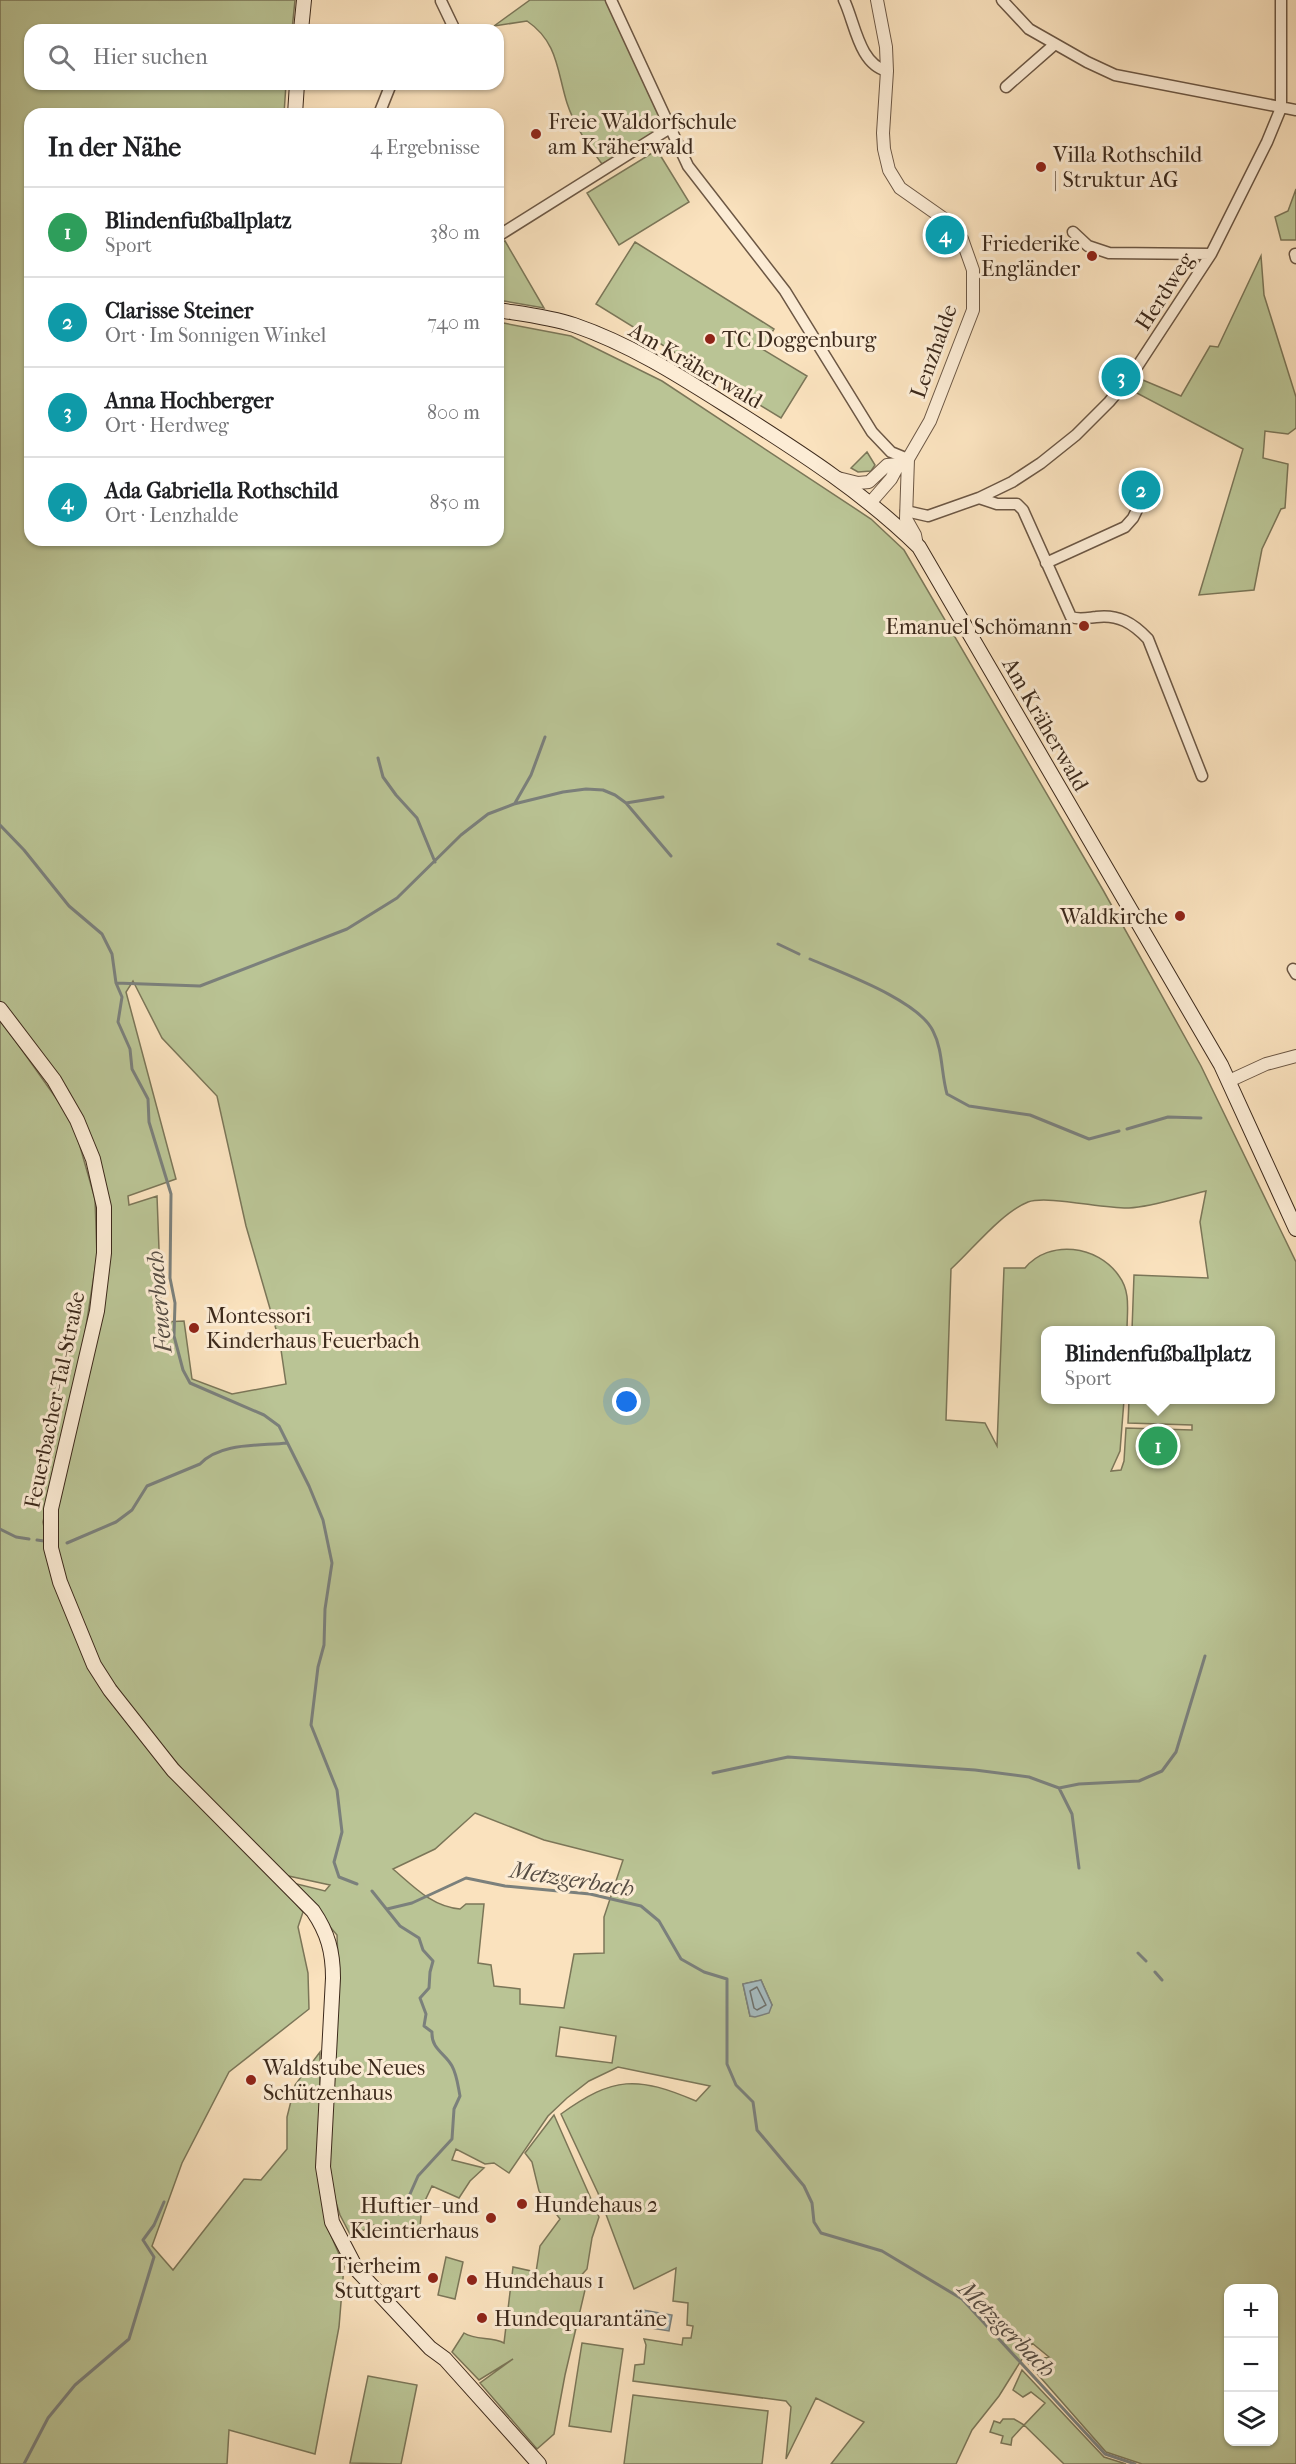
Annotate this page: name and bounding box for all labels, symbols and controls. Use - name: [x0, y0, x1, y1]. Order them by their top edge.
- search box: [24, 24, 504, 90]
- icon: search: [45, 41, 78, 74]
- text: Hier suchen: [93, 44, 208, 70]
- place label: Freie Waldorfschule am Kräherwald: [548, 109, 737, 160]
- marker: Freie Waldorfschule am Kräherwald: [529, 127, 543, 141]
- text: In der Nähe: [48, 132, 181, 163]
- text: 4 Ergebnisse: [370, 136, 480, 159]
- place label: Villa Rothschild | Struktur AG: [1052, 142, 1203, 193]
- marker: Villa Rothschild | Struktur AG: [1034, 160, 1048, 174]
- text: Blindenfußballplatz: [105, 208, 292, 234]
- pin: 4: [926, 212, 964, 258]
- text: 1: [64, 221, 71, 244]
- text: 380 m: [430, 221, 480, 244]
- place label: Friederike Engländer: [981, 231, 1081, 282]
- text: Sport: [105, 234, 152, 257]
- street label: Herdweg: [1130, 248, 1200, 335]
- marker: Friederike Engländer: [1085, 249, 1099, 263]
- text: Clarisse Steiner: [105, 298, 253, 324]
- street label: Lenzhalde: [905, 301, 963, 402]
- text: 2: [62, 311, 73, 334]
- text: 740 m: [427, 311, 480, 334]
- street label: Am Kräherwald: [623, 317, 768, 415]
- text: Ort · Im Sonnigen Winkel: [105, 324, 326, 347]
- place label: TC Doggenburg: [722, 327, 876, 353]
- marker: TC Doggenburg: [703, 332, 717, 346]
- pin: 3: [1102, 354, 1140, 400]
- text: Anna Hochberger: [105, 388, 274, 414]
- text: 3: [63, 401, 72, 424]
- text: 800 m: [427, 401, 480, 424]
- text: Ort · Herdweg: [105, 414, 229, 437]
- pin: 2: [1122, 468, 1160, 512]
- text: Ada Gabriella Rothschild: [105, 478, 338, 504]
- text: 4: [62, 491, 73, 514]
- text: 850 m: [429, 491, 480, 514]
- text: Ort · Lenzhalde: [105, 504, 238, 527]
- place label: Emanuel Schömann: [885, 614, 1072, 640]
- marker: Emanuel Schömann: [1077, 619, 1091, 633]
- street label: Am Kräherwald: [996, 652, 1094, 797]
- place label: Waldkirche: [1059, 904, 1168, 930]
- marker: Waldkirche: [1173, 909, 1187, 923]
- water label: Feuerbach: [141, 1250, 177, 1355]
- street label: Feuerbacher-Tal-Straße: [19, 1289, 91, 1511]
- place label: Montessori Kinderhaus Feuerbach: [206, 1303, 420, 1354]
- marker: Montessori Kinderhaus Feuerbach: [187, 1321, 201, 1335]
- popup: [1041, 1326, 1275, 1404]
- text: Blindenfußballplatz: [1065, 1341, 1251, 1367]
- text: Sport: [1065, 1367, 1112, 1390]
- your location: [612, 1387, 641, 1416]
- pin: 1: [1138, 1424, 1178, 1468]
- water label: Metzgerbach: [506, 1855, 636, 1903]
- place label: Waldstube Neues Schützenhaus: [262, 2055, 425, 2106]
- marker: Waldstube Neues Schützenhaus: [244, 2073, 258, 2087]
- place label: Hundehaus 2: [534, 2192, 658, 2218]
- place label: Huftier- und Kleintierhaus: [350, 2193, 480, 2244]
- marker: Hundehaus 2: [515, 2197, 529, 2211]
- marker: Huftier- und Kleintierhaus: [484, 2211, 498, 2225]
- place label: Tierheim Stuttgart: [332, 2253, 422, 2304]
- place label: Hundehaus 1: [484, 2268, 605, 2294]
- marker: Tierheim Stuttgart: [426, 2271, 440, 2285]
- marker: Hundehaus 1: [465, 2273, 479, 2287]
- water label: Metzgerbach: [951, 2273, 1061, 2383]
- map controls: [1224, 2284, 1278, 2446]
- button: +: [1224, 2284, 1278, 2338]
- place label: Hundequarantäne: [494, 2306, 667, 2332]
- marker: Hundequarantäne: [475, 2311, 489, 2325]
- button: −: [1224, 2338, 1278, 2392]
- button: layers: [1224, 2392, 1278, 2446]

